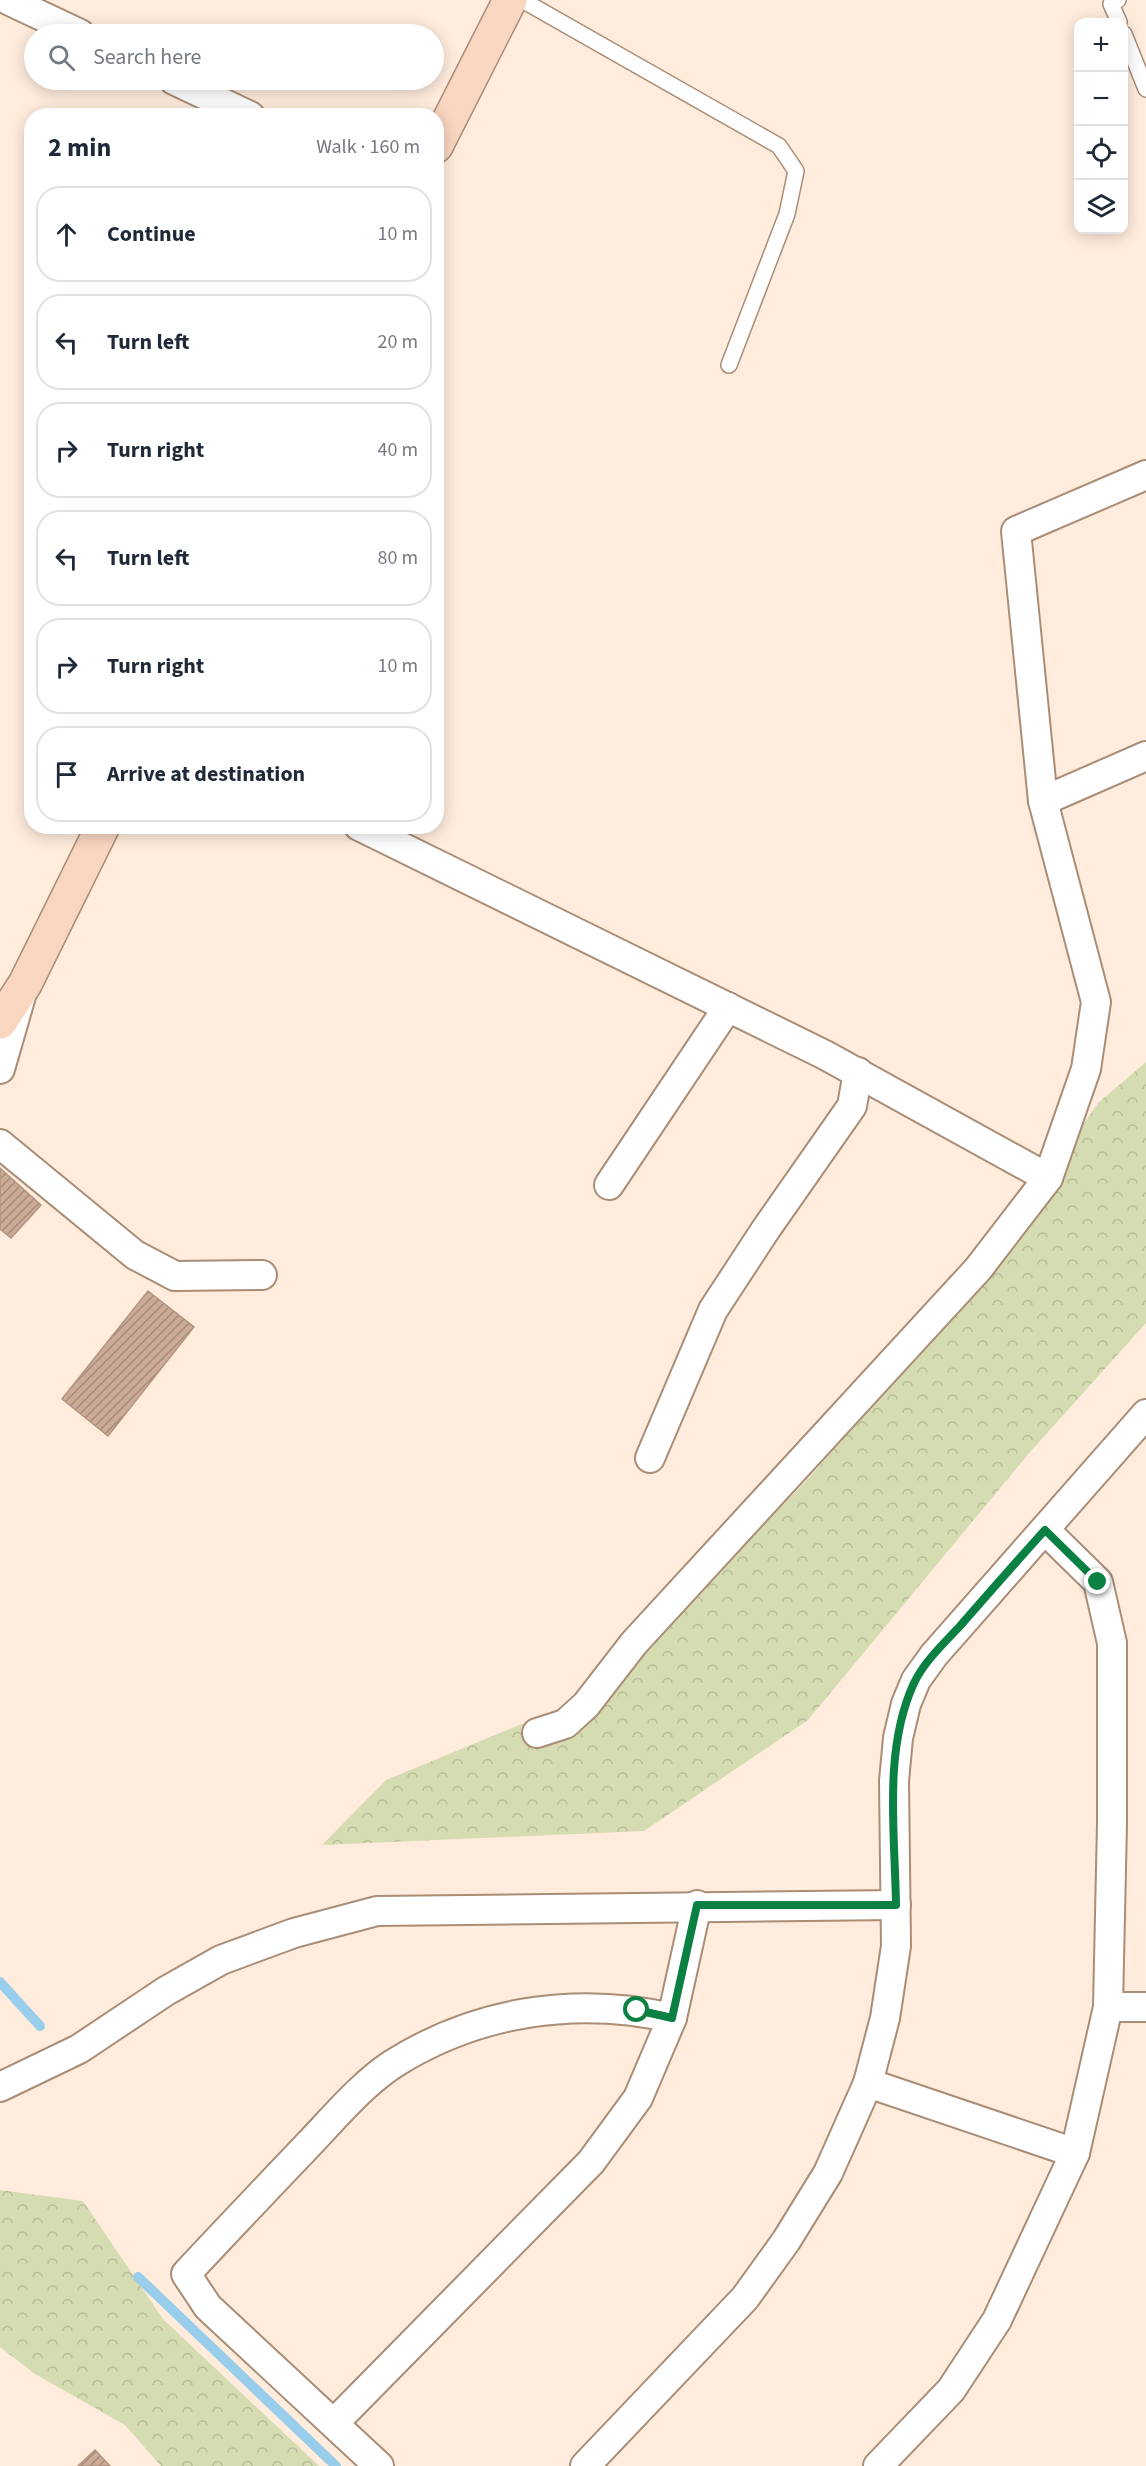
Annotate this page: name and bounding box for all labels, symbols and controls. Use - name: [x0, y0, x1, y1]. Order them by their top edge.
- map controls: [1074, 18, 1128, 234]
- button: +: [1074, 18, 1128, 72]
- search box: [24, 24, 444, 90]
- icon: search: [45, 41, 78, 74]
- text: Search here: [93, 41, 201, 73]
- button: −: [1074, 72, 1128, 126]
- button: locate: [1074, 126, 1128, 180]
- text: 2 min: [48, 129, 111, 166]
- text: Walk · 160 m: [316, 133, 420, 161]
- button: layers: [1074, 180, 1128, 234]
- icon: ahead: [50, 218, 83, 251]
- text: Continue: [107, 218, 196, 250]
- text: 10 m: [378, 220, 418, 248]
- icon: left: [50, 326, 83, 359]
- text: Turn left: [107, 326, 189, 358]
- text: 20 m: [378, 328, 418, 356]
- icon: right: [50, 434, 83, 467]
- text: Turn right: [107, 434, 204, 466]
- text: 40 m: [378, 436, 418, 464]
- icon: left: [50, 542, 83, 575]
- text: Turn left: [107, 542, 189, 574]
- text: 80 m: [378, 544, 418, 572]
- icon: right: [50, 650, 83, 683]
- text: Turn right: [107, 650, 204, 682]
- text: 10 m: [378, 652, 418, 680]
- icon: arrive: [50, 758, 83, 791]
- text: Arrive at destination: [107, 758, 305, 790]
- route end: [1084, 1568, 1110, 1594]
- route start: [623, 1996, 649, 2022]

